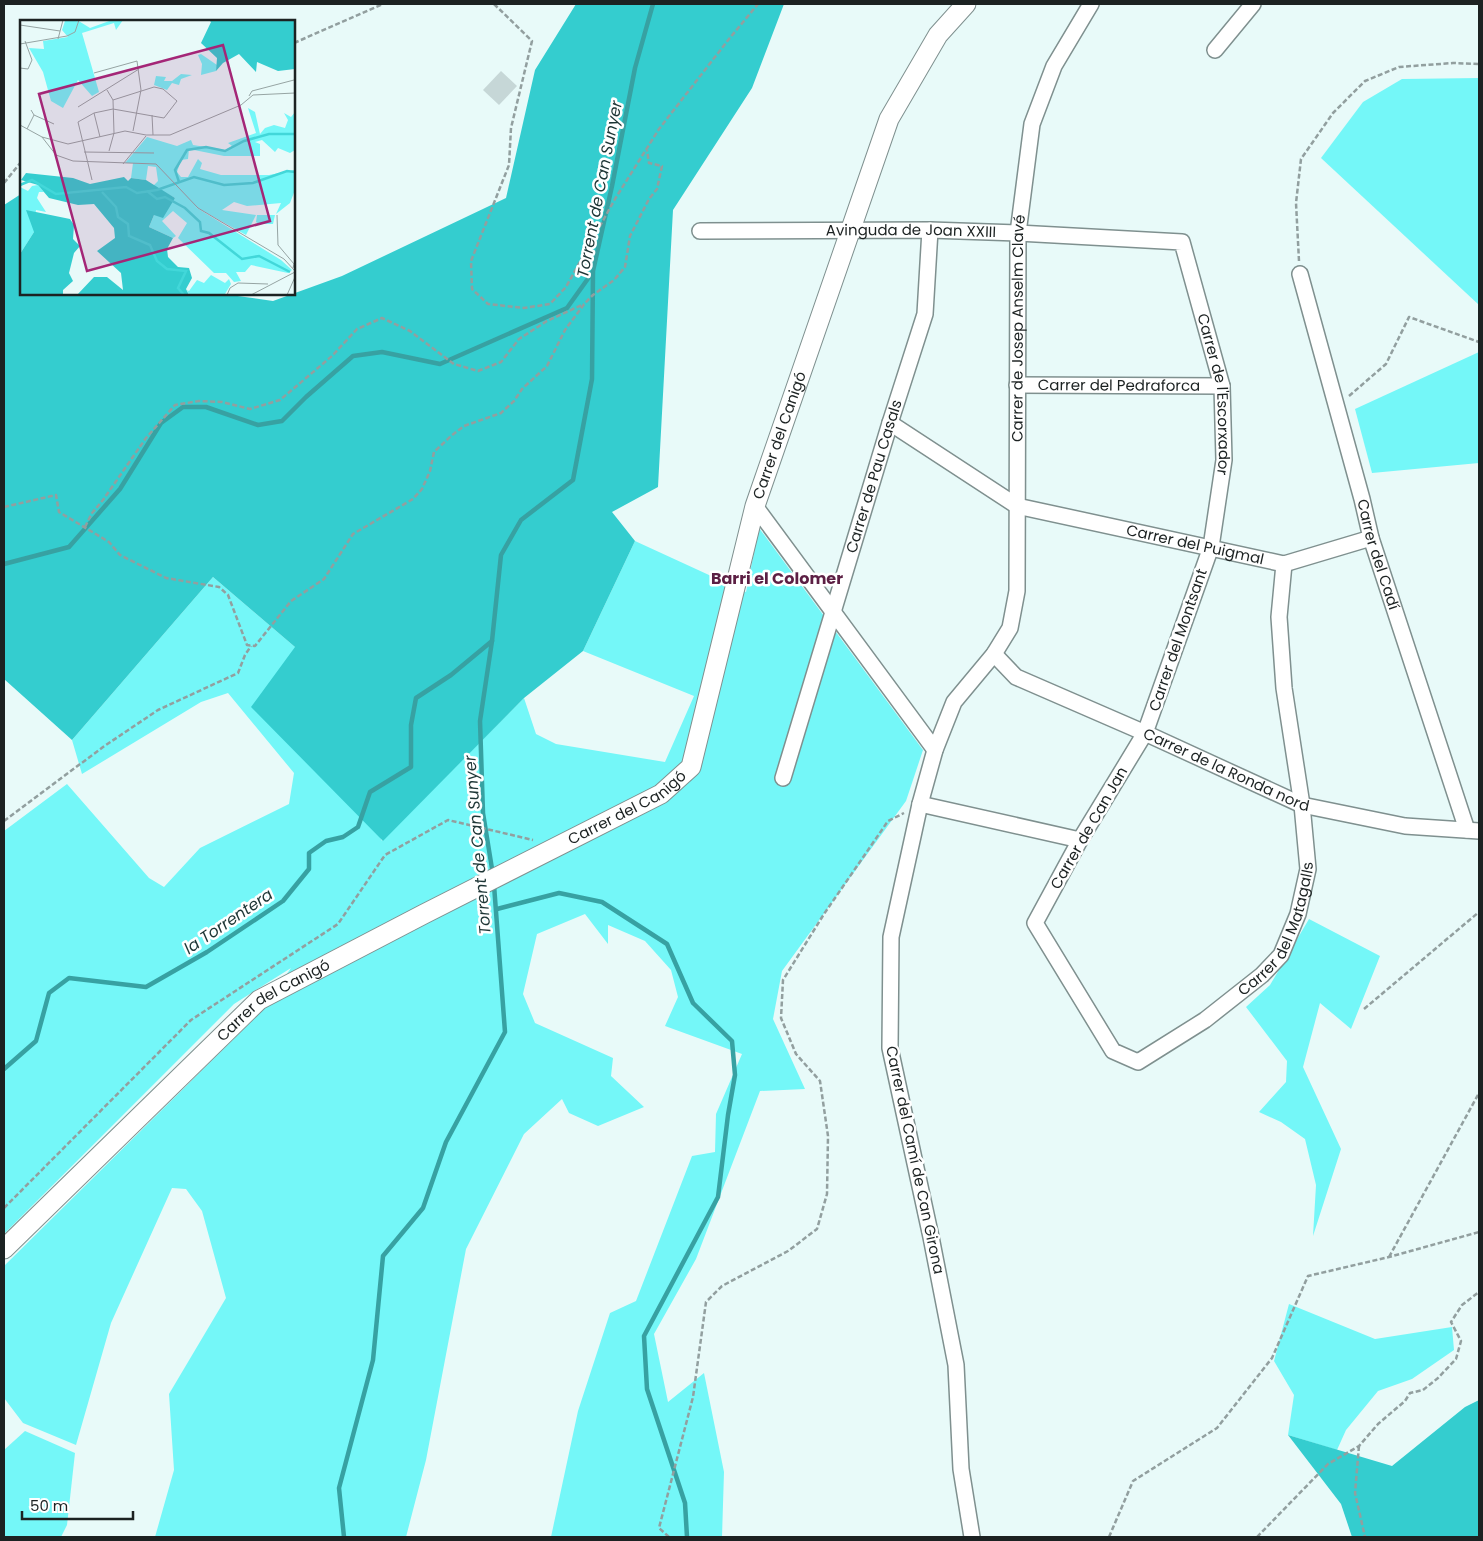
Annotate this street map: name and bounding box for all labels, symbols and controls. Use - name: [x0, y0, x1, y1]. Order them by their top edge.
- inset map: [20, 20, 295, 295]
- water label: Torrent de Can Sunyer: [571, 98, 628, 280]
- street label: Carrer de Josep Anselm Clavé: [1006, 213, 1030, 442]
- street label: Avinguda de Joan XXIII: [826, 219, 997, 242]
- street label: Carrer de l'Escorxador: [1192, 311, 1235, 477]
- street label: Carrer del Canigó: [747, 368, 811, 502]
- street label: Carrer del Pedraforca: [1038, 374, 1200, 396]
- street label: Carrer de Pau Casals: [840, 397, 907, 555]
- street label: Carrer del Cadí: [1352, 497, 1405, 613]
- street label: Carrer del Puigmal: [1124, 519, 1266, 569]
- street label: Carrer del Montsant: [1143, 566, 1212, 714]
- district label: Barri el Colomer: [711, 567, 843, 590]
- street label: Carrer de la Ronda nord: [1140, 723, 1311, 816]
- water label: Torrent de Can Sunyer: [458, 753, 497, 936]
- street label: Carrer de Can Jan: [1045, 763, 1132, 893]
- street label: Carrer del Canigó: [564, 765, 691, 849]
- street label: Carrer del Matagalls: [1233, 861, 1318, 1000]
- water label: la Torrentera: [179, 883, 278, 960]
- street label: Carrer del Canigó: [212, 954, 333, 1046]
- street label: Carrer del Camí de Can Girona: [881, 1044, 950, 1276]
- scale bar: [22, 1488, 134, 1520]
- text: 50 m: [30, 1495, 68, 1516]

